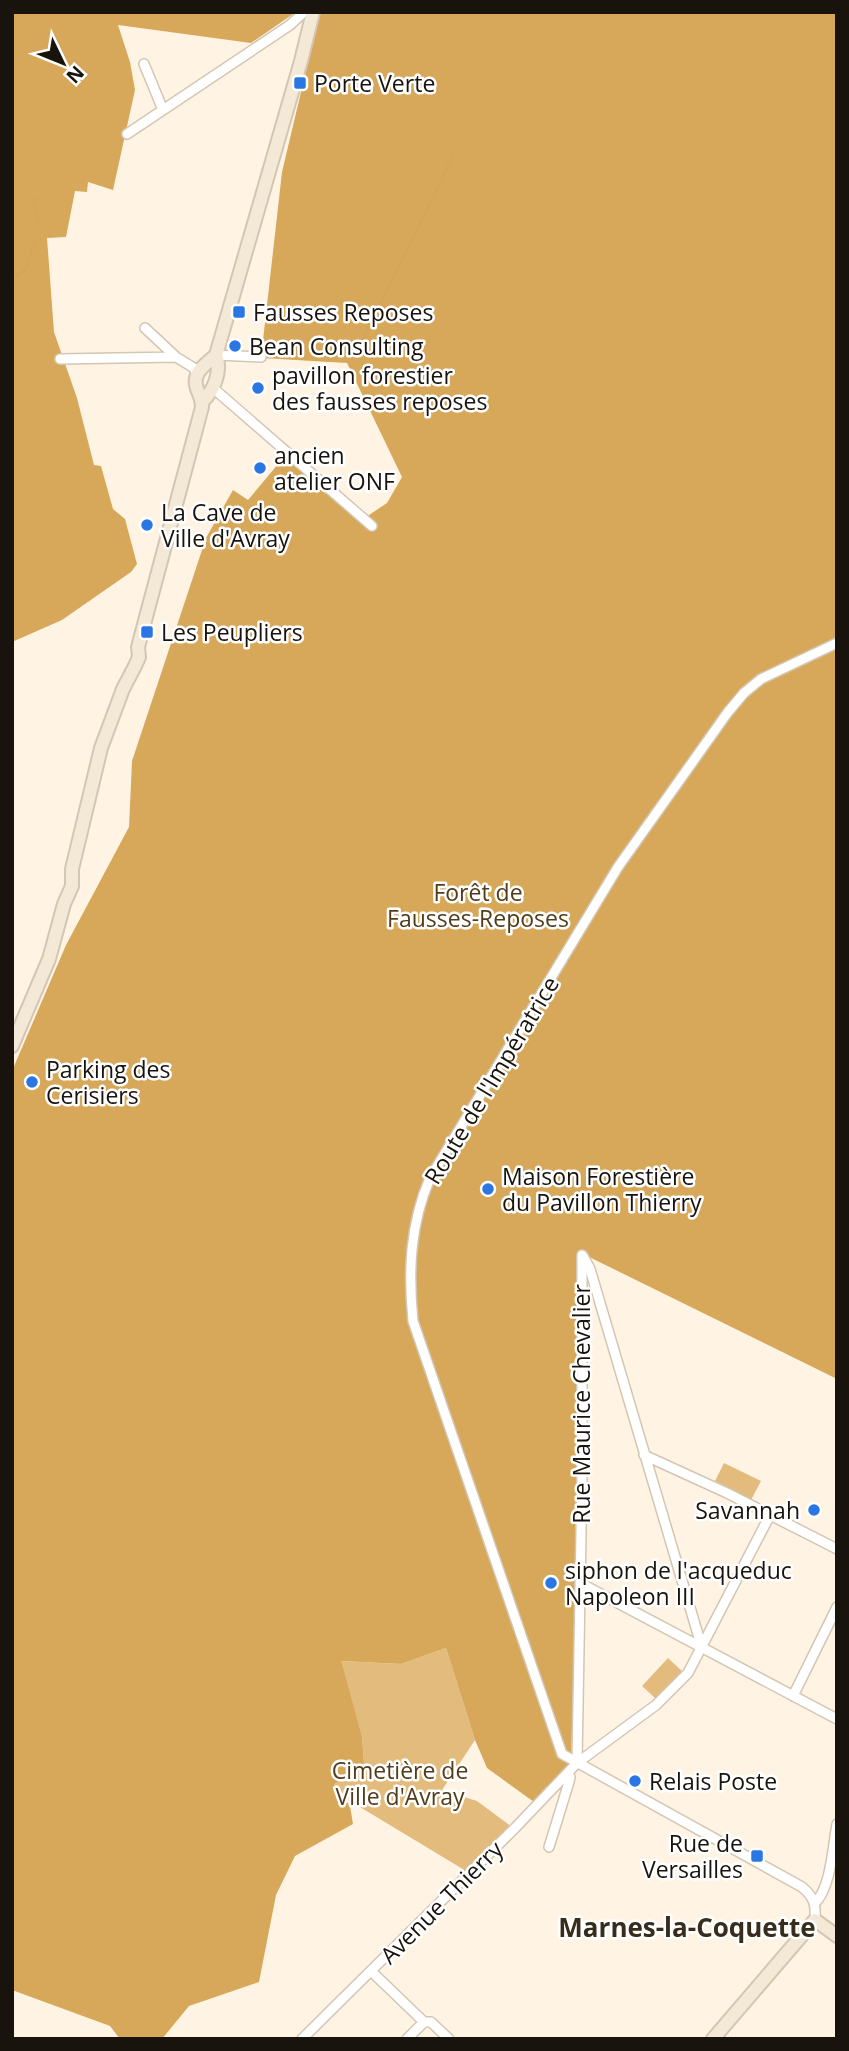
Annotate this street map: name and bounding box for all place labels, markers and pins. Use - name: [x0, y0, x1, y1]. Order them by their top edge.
- place label: Porte Verte: [314, 67, 435, 99]
- marker: Porte Verte: [292, 75, 308, 91]
- place label: Fausses Reposes: [253, 296, 433, 328]
- marker: Fausses Reposes: [231, 304, 247, 320]
- place label: Bean Consulting: [249, 330, 424, 362]
- marker: Bean Consulting: [227, 338, 243, 354]
- place label: pavillon forestier des fausses reposes: [272, 359, 487, 417]
- marker: pavillon forestier des fausses reposes: [250, 380, 266, 396]
- place label: ancien atelier ONF: [274, 439, 395, 497]
- marker: ancien atelier ONF: [252, 460, 268, 476]
- place label: La Cave de Ville d'Avray: [161, 496, 290, 554]
- marker: La Cave de Ville d'Avray: [139, 517, 155, 533]
- place label: Les Peupliers: [161, 616, 303, 648]
- marker: Les Peupliers: [139, 624, 155, 640]
- place label: Parking des Cerisiers: [46, 1053, 170, 1111]
- marker: Parking des Cerisiers: [24, 1074, 40, 1090]
- place label: Maison Forestière du Pavillon Thierry: [502, 1160, 702, 1218]
- marker: Maison Forestière du Pavillon Thierry: [480, 1181, 496, 1197]
- place label: Savannah: [695, 1494, 800, 1526]
- marker: Savannah: [806, 1502, 822, 1518]
- place label: siphon de l'acqueduc Napoleon III: [565, 1554, 792, 1612]
- marker: siphon de l'acqueduc Napoleon III: [543, 1575, 559, 1591]
- place label: Relais Poste: [649, 1765, 777, 1797]
- marker: Relais Poste: [627, 1773, 643, 1789]
- place label: Rue de Versailles: [642, 1827, 743, 1885]
- marker: Rue de Versailles: [749, 1848, 765, 1864]

